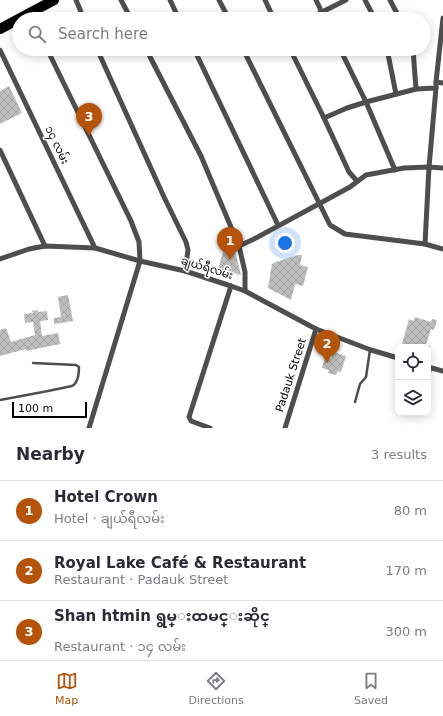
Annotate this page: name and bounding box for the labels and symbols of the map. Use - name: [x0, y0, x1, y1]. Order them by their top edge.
- pin: 3: [76, 103, 102, 136]
- street label: ၁၄ လမ်း: [40, 123, 73, 167]
- pin: 1: [217, 227, 243, 260]
- your location: [275, 233, 295, 253]
- street label: ချယ်ရီလမ်း: [179, 253, 235, 284]
- pin: 2: [314, 330, 340, 363]
- street label: Padauk Street: [273, 336, 309, 414]
- scale bar: [12, 400, 87, 419]

